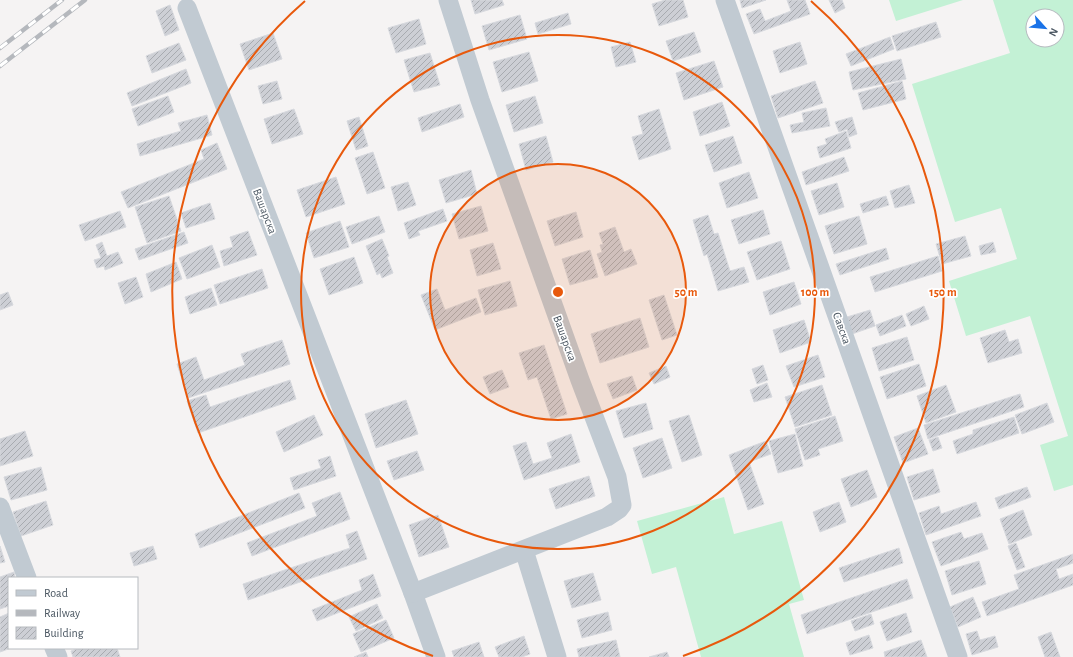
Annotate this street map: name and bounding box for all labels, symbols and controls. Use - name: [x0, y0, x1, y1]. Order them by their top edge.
- north arrow: [1025, 8, 1065, 48]
- text: N: [1047, 26, 1060, 38]
- street label: Вашарска: [251, 187, 279, 236]
- centre of rings: [551, 285, 565, 299]
- text: 50 m: [675, 286, 698, 298]
- text: 100 m: [801, 286, 829, 298]
- text: 150 m: [929, 286, 957, 298]
- street label: Савска: [831, 310, 853, 346]
- street label: Вашарска: [551, 314, 579, 363]
- legend: [8, 577, 138, 649]
- text: Road: [44, 587, 68, 599]
- text: Railway: [44, 607, 80, 620]
- text: Building: [44, 627, 84, 639]

